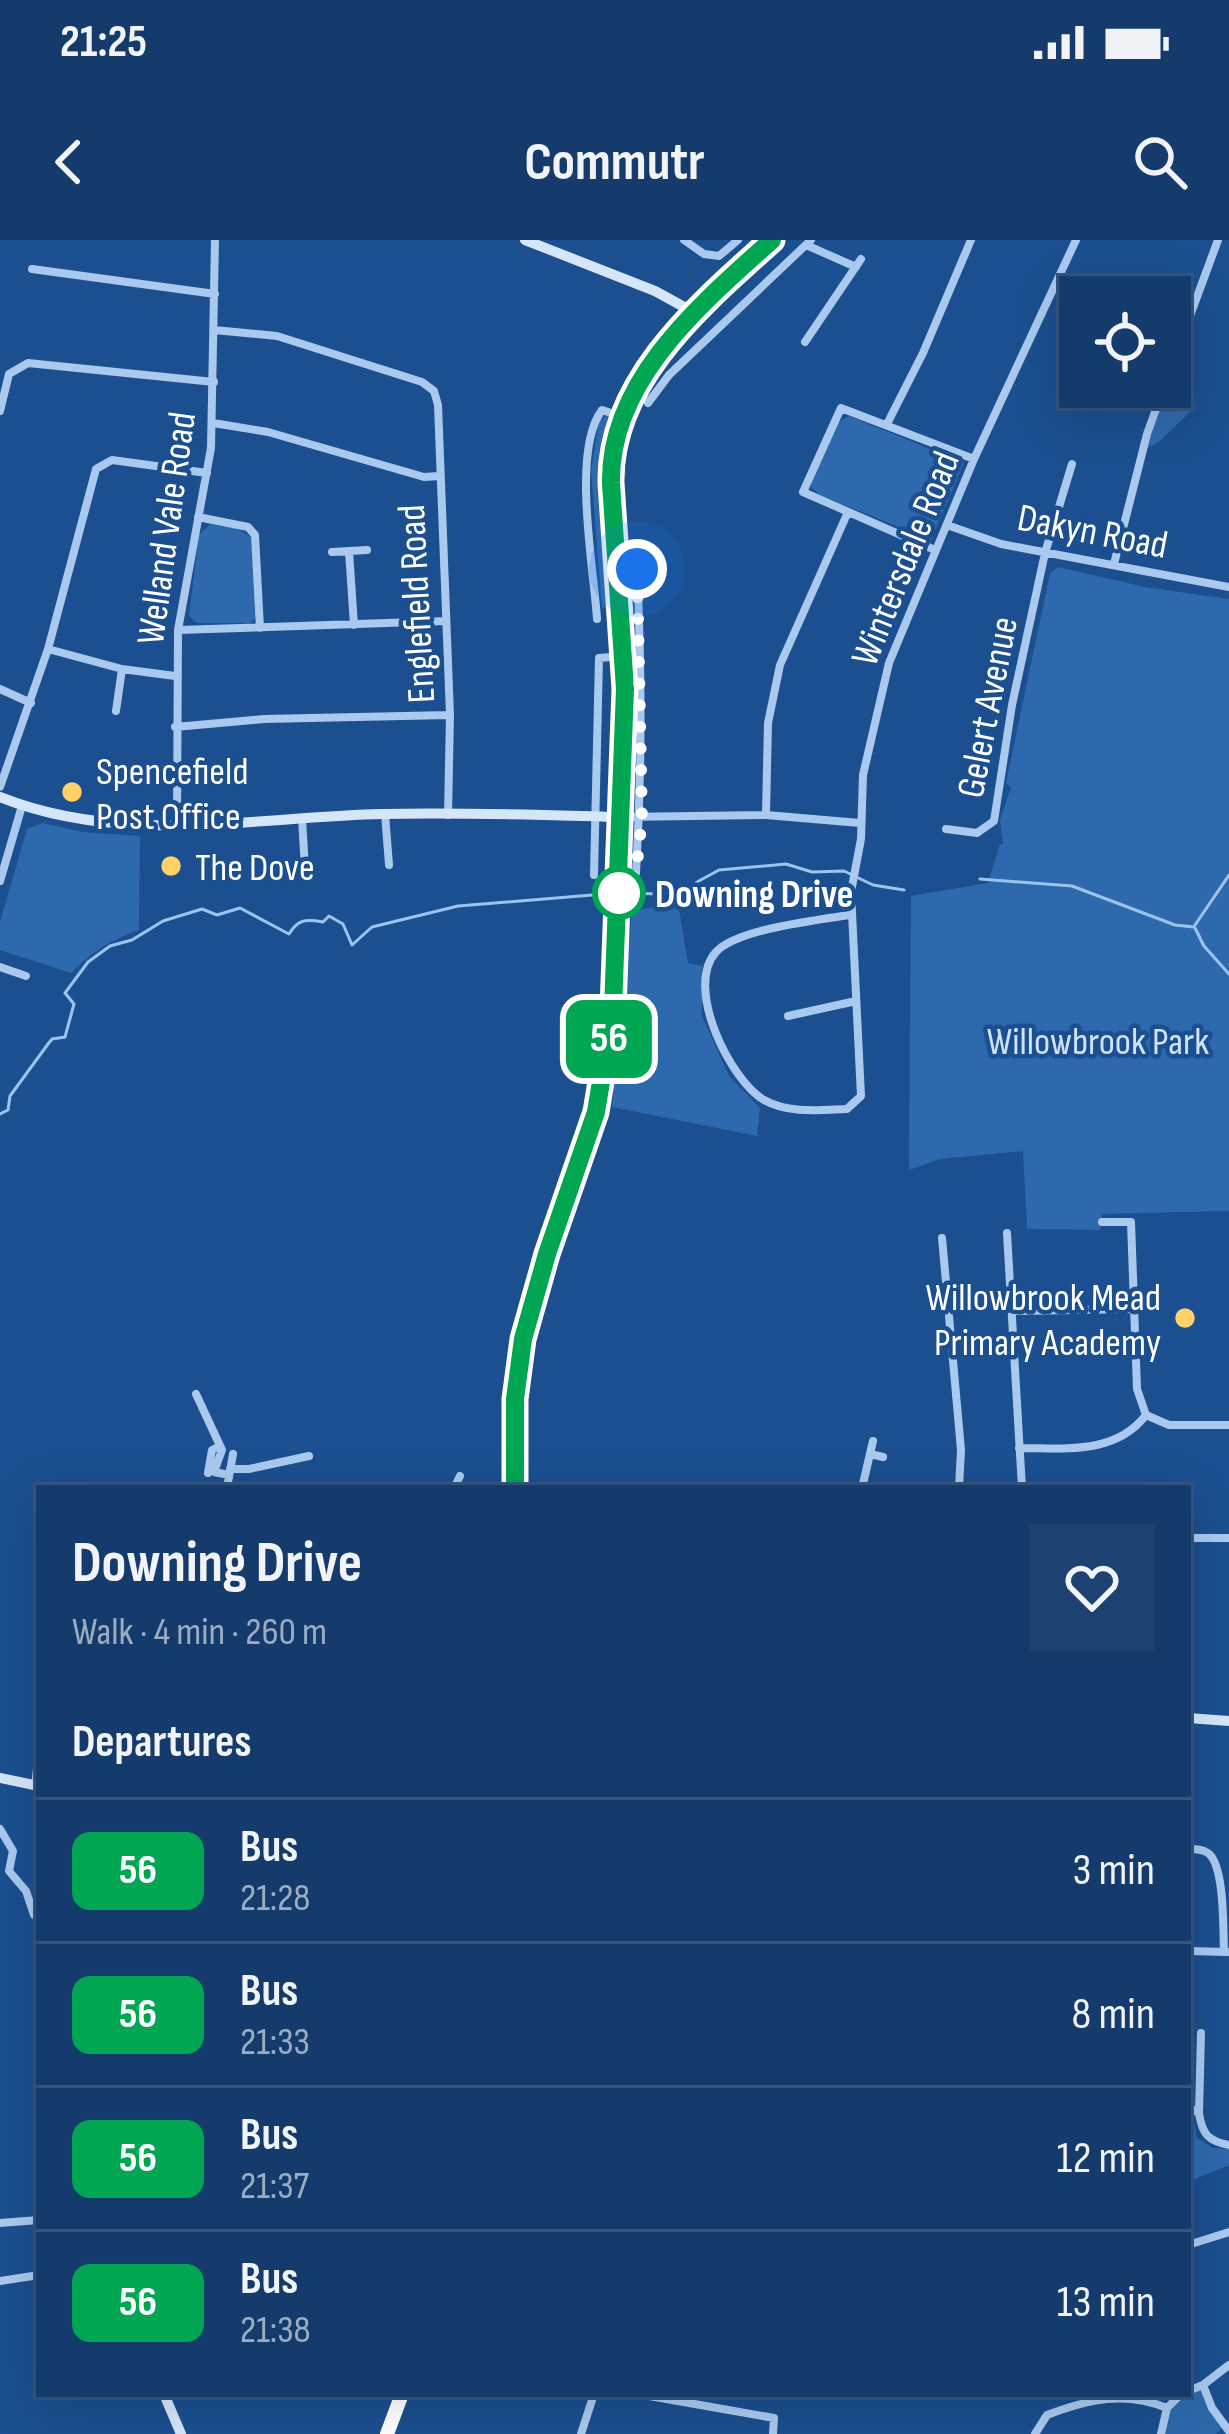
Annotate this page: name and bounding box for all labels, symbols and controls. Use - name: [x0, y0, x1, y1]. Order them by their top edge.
- text: 21:25: [60, 15, 147, 70]
- icon: back: [36, 129, 102, 195]
- icon: search: [1127, 129, 1193, 195]
- text: Commutr: [524, 130, 705, 195]
- map controls: [1059, 276, 1191, 408]
- button: locate: [1059, 276, 1191, 408]
- street label: Welland Vale Road: [128, 409, 207, 648]
- street label: Wintersdale Road: [842, 445, 971, 673]
- street label: Dakyn Road: [1014, 495, 1171, 570]
- street label: Englefield Road: [389, 503, 446, 704]
- your location: [607, 539, 667, 599]
- street label: Gelert Avenue: [948, 613, 1029, 802]
- place label: Spencefield Post Office: [96, 749, 249, 841]
- marker: Spencefield Post Office: [59, 779, 85, 805]
- place label: The Dove: [195, 845, 315, 892]
- marker: The Dove: [158, 853, 184, 879]
- marker: Downing Drive: [594, 868, 644, 918]
- place label: Downing Drive: [655, 872, 854, 919]
- line badge: 56: [555, 1000, 663, 1078]
- text: 56: [590, 1013, 628, 1064]
- park label: Willowbrook Park: [987, 1019, 1209, 1066]
- place label: Willowbrook Mead Primary Academy: [926, 1275, 1161, 1367]
- marker: Willowbrook Mead Primary Academy: [1172, 1305, 1198, 1331]
- button: heart: [1029, 1524, 1155, 1650]
- text: Downing Drive: [72, 1530, 362, 1598]
- text: Walk · 4 min · 260 m: [72, 1609, 327, 1656]
- text: Departures: [72, 1715, 251, 1770]
- text: Bus: [240, 1820, 298, 1875]
- text: 3 min: [1072, 1843, 1155, 1898]
- text: 56: [119, 1845, 157, 1896]
- text: 21:28: [240, 1875, 310, 1922]
- text: Bus: [240, 1964, 298, 2019]
- text: 8 min: [1072, 1987, 1155, 2042]
- text: 56: [119, 1989, 157, 2040]
- text: 21:33: [240, 2019, 310, 2066]
- text: Bus: [240, 2108, 298, 2163]
- text: 12 min: [1057, 2131, 1155, 2186]
- text: 56: [119, 2133, 157, 2184]
- text: 21:37: [240, 2163, 309, 2210]
- text: Bus: [240, 2252, 298, 2307]
- text: 13 min: [1057, 2275, 1155, 2330]
- text: 56: [119, 2277, 157, 2328]
- text: 21:38: [240, 2307, 311, 2354]

